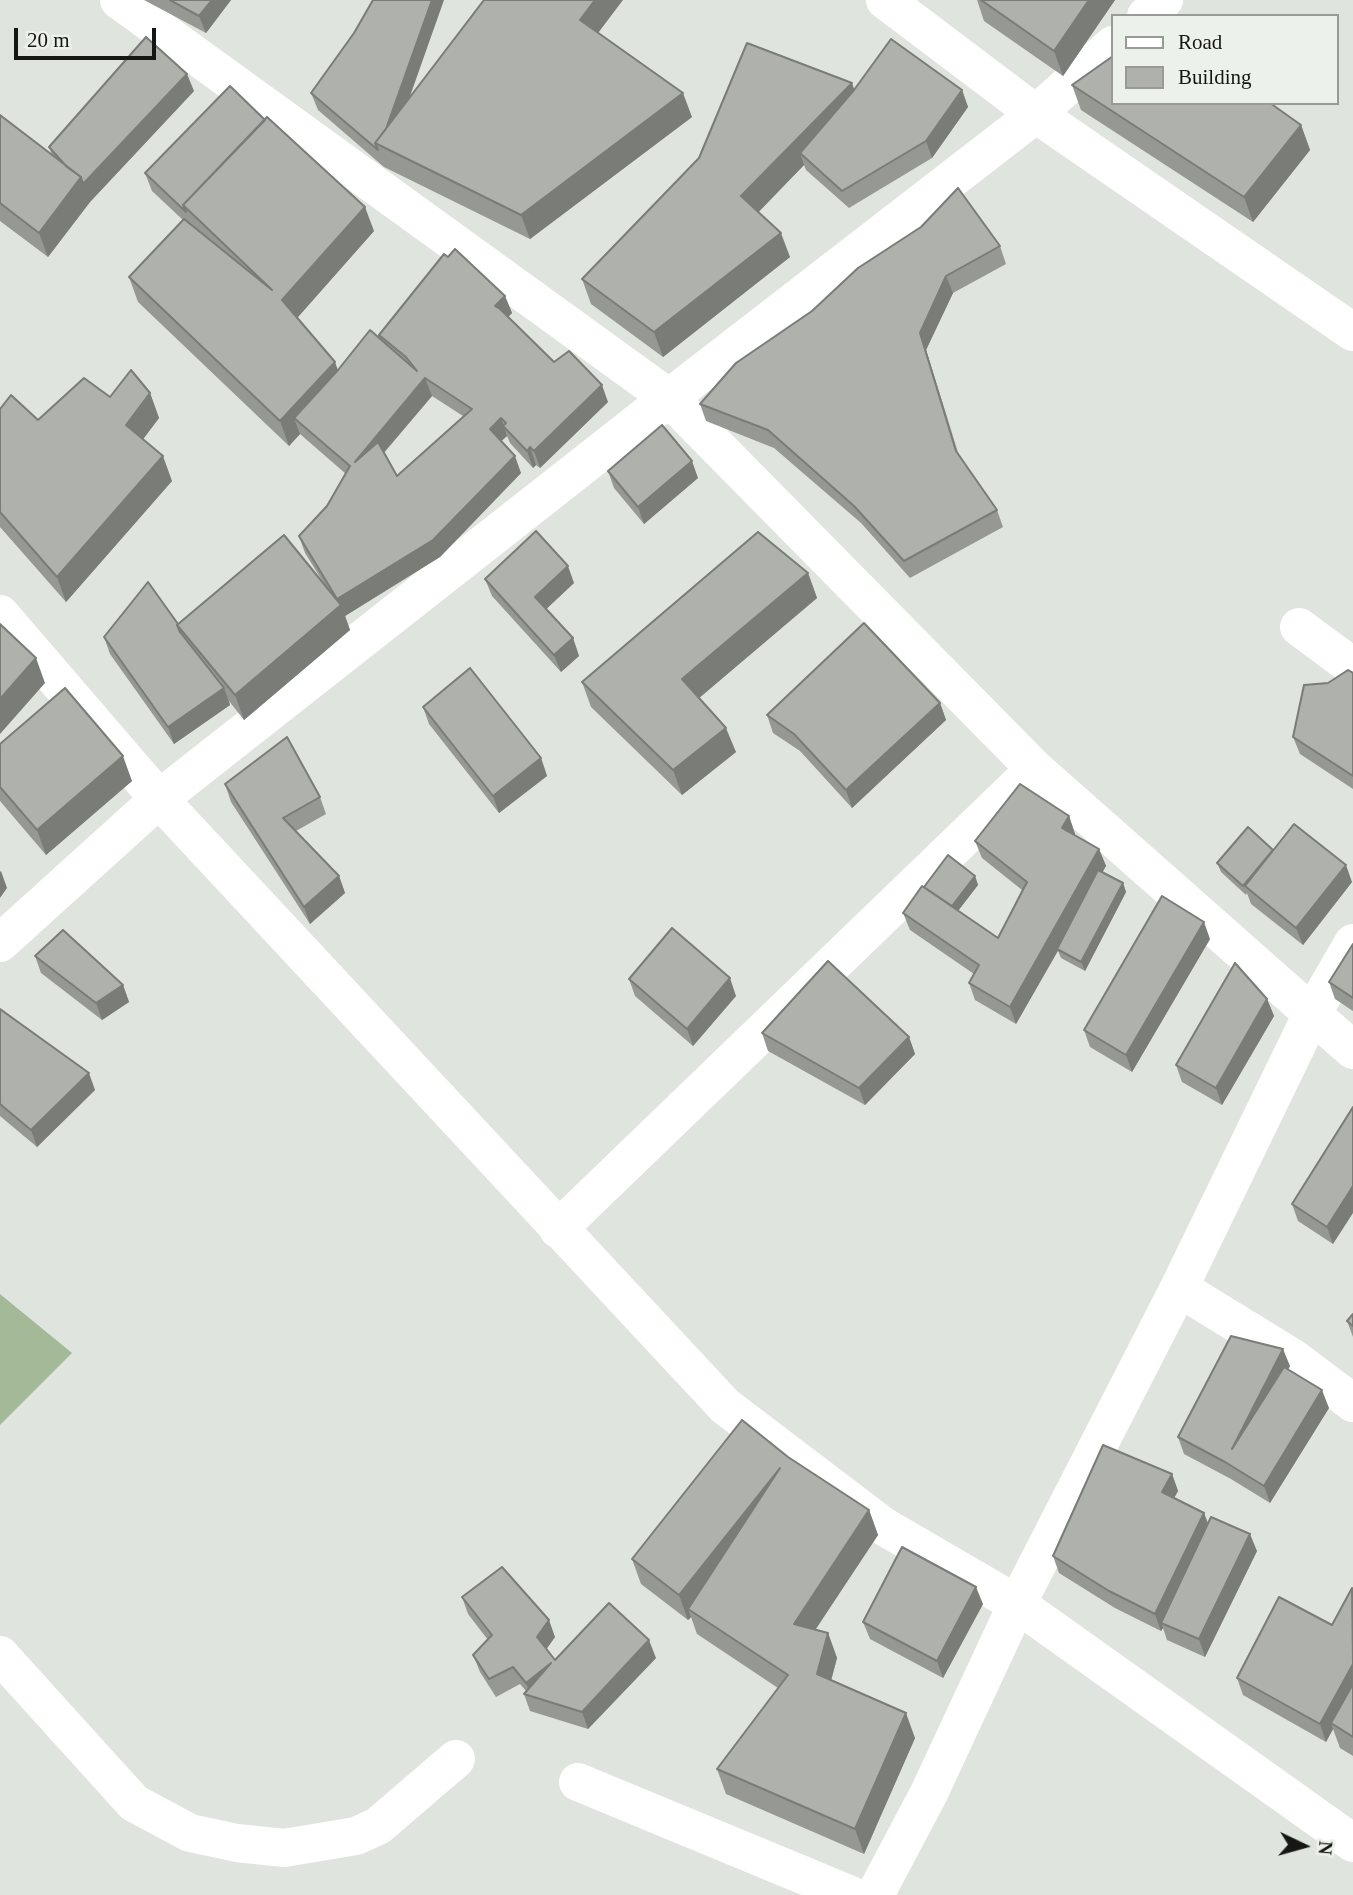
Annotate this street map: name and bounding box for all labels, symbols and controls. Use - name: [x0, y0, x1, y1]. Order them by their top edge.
- scale bar: [18, 14, 159, 58]
- legend: [1112, 14, 1339, 105]
- text: 20 m: [27, 28, 70, 52]
- text: Road: [1178, 30, 1222, 54]
- text: Building: [1178, 65, 1252, 89]
- north arrow: [1269, 1811, 1339, 1881]
- text: N: [1314, 1840, 1336, 1856]

